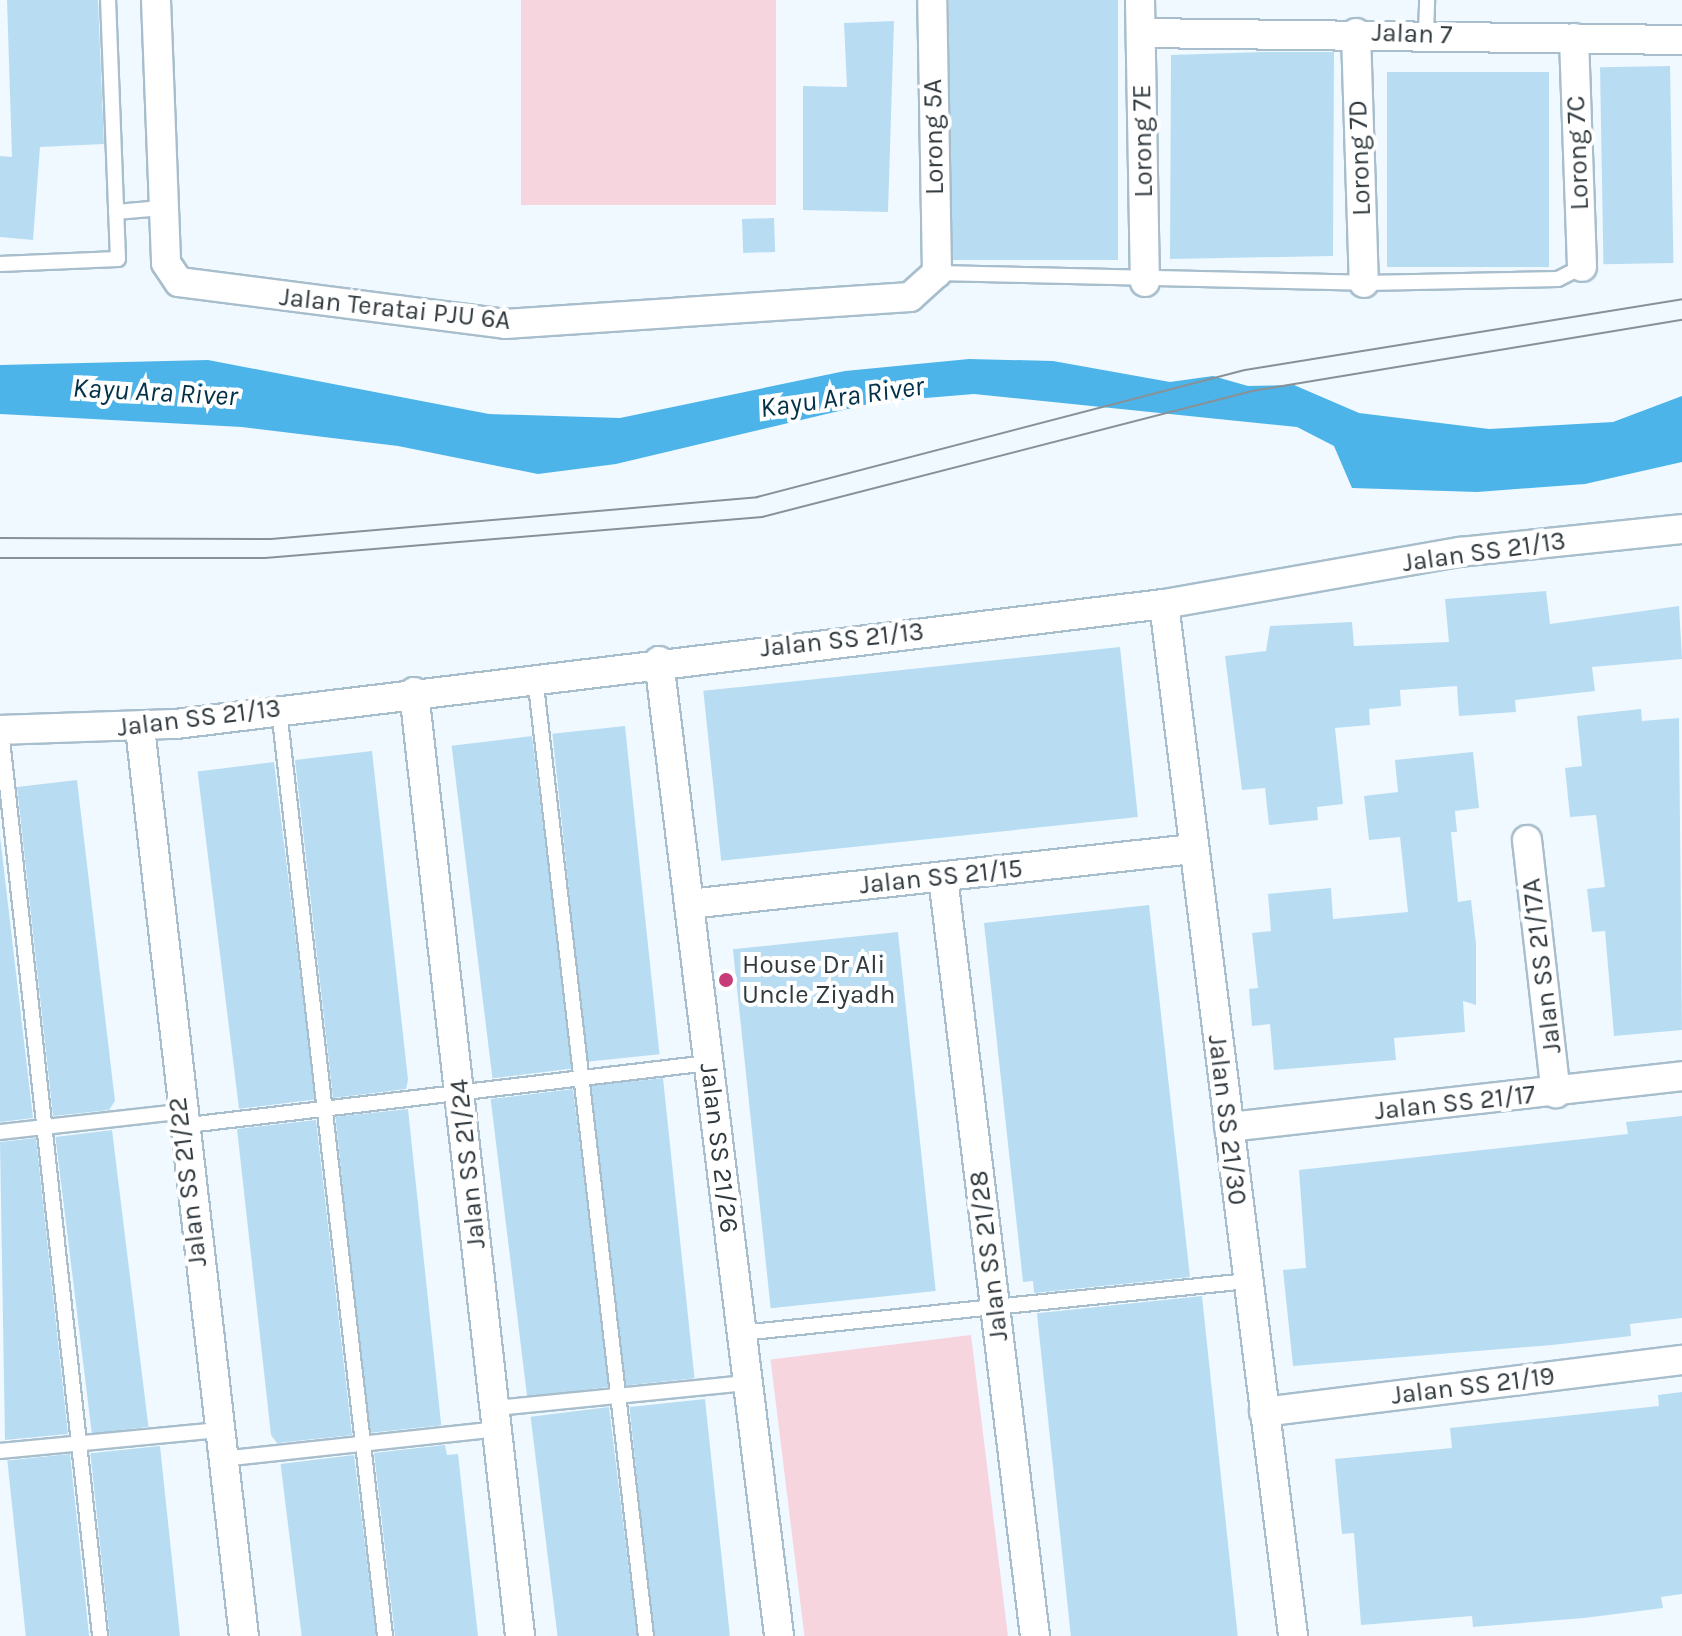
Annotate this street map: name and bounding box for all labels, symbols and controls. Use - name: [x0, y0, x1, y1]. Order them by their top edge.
- street label: Jalan 7: [1371, 17, 1453, 51]
- street label: Lorong 5A: [917, 79, 951, 195]
- street label: Lorong 7E: [1126, 84, 1160, 198]
- street label: Lorong 7C: [1560, 95, 1596, 211]
- street label: Lorong 7D: [1342, 100, 1378, 216]
- street label: Jalan Teratai PJU 6A: [278, 281, 512, 337]
- water label: Kayu Ara River: [758, 369, 926, 425]
- water label: Kayu Ara River: [72, 371, 238, 413]
- street label: Jalan SS 21/13: [1400, 525, 1568, 579]
- street label: Jalan SS 21/13: [758, 616, 926, 664]
- street label: Jalan SS 21/13: [115, 692, 283, 744]
- street label: Jalan SS 21/15: [858, 853, 1024, 901]
- street label: Jalan SS 21/17A: [1516, 877, 1568, 1055]
- place label: House Dr Ali Uncle Ziyadh: [742, 949, 896, 1010]
- marker: House Dr Ali Uncle Ziyadh: [717, 971, 735, 989]
- street label: Jalan SS 21/30: [1201, 1033, 1253, 1207]
- street label: Jalan SS 21/26: [693, 1061, 745, 1235]
- street label: Jalan SS 21/24: [444, 1078, 492, 1250]
- street label: Jalan SS 21/17: [1373, 1079, 1537, 1127]
- street label: Jalan SS 21/22: [162, 1095, 214, 1269]
- street label: Jalan SS 21/28: [963, 1169, 1015, 1343]
- street label: Jalan SS 21/19: [1389, 1360, 1557, 1412]

